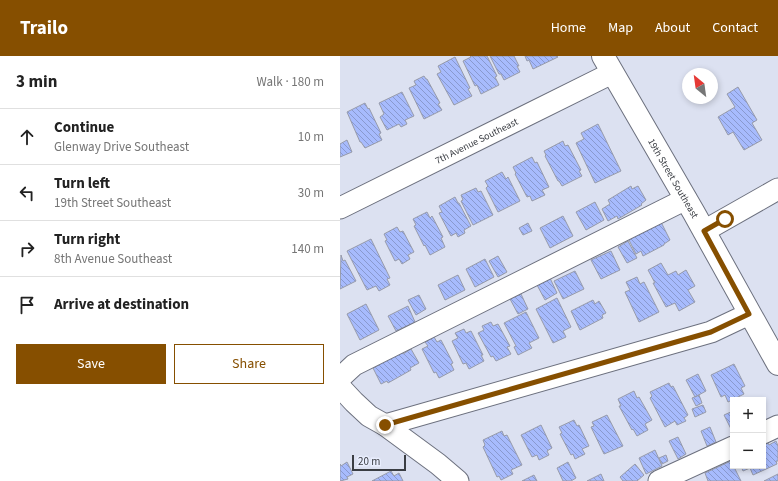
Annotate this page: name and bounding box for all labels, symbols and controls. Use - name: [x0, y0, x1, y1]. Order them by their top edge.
- text: Trailo: [20, 15, 68, 42]
- text: Home: [551, 18, 586, 38]
- text: Map: [608, 18, 633, 38]
- text: About: [655, 18, 690, 38]
- text: Contact: [712, 18, 758, 38]
- north arrow: [682, 68, 718, 104]
- text: 3 min: [16, 70, 57, 94]
- text: Walk · 180 m: [256, 73, 324, 91]
- street label: 7th Avenue Southeast: [433, 115, 521, 168]
- text: Continue: [54, 117, 114, 138]
- icon: ahead: [16, 126, 38, 148]
- text: 10 m: [298, 128, 324, 146]
- street label: 19th Street Southeast: [644, 136, 702, 221]
- text: Glenway Drive Southeast: [54, 138, 189, 156]
- text: Turn left: [54, 173, 110, 194]
- icon: left: [16, 182, 38, 204]
- text: 30 m: [298, 184, 324, 202]
- text: 19th Street Southeast: [54, 194, 171, 212]
- route start: [716, 210, 734, 228]
- text: Turn right: [54, 229, 120, 250]
- icon: right: [16, 238, 38, 260]
- text: 140 m: [291, 240, 324, 258]
- text: 8th Avenue Southeast: [54, 250, 172, 268]
- icon: arrive: [16, 294, 38, 316]
- text: Arrive at destination: [54, 294, 189, 315]
- button: Save: [16, 344, 166, 384]
- button: Share: [174, 344, 324, 384]
- map controls: [730, 397, 766, 469]
- button: +: [730, 397, 766, 433]
- route end: [376, 416, 394, 434]
- button: −: [730, 433, 766, 469]
- scale bar: [352, 453, 406, 472]
- text: 20 m: [358, 454, 380, 469]

